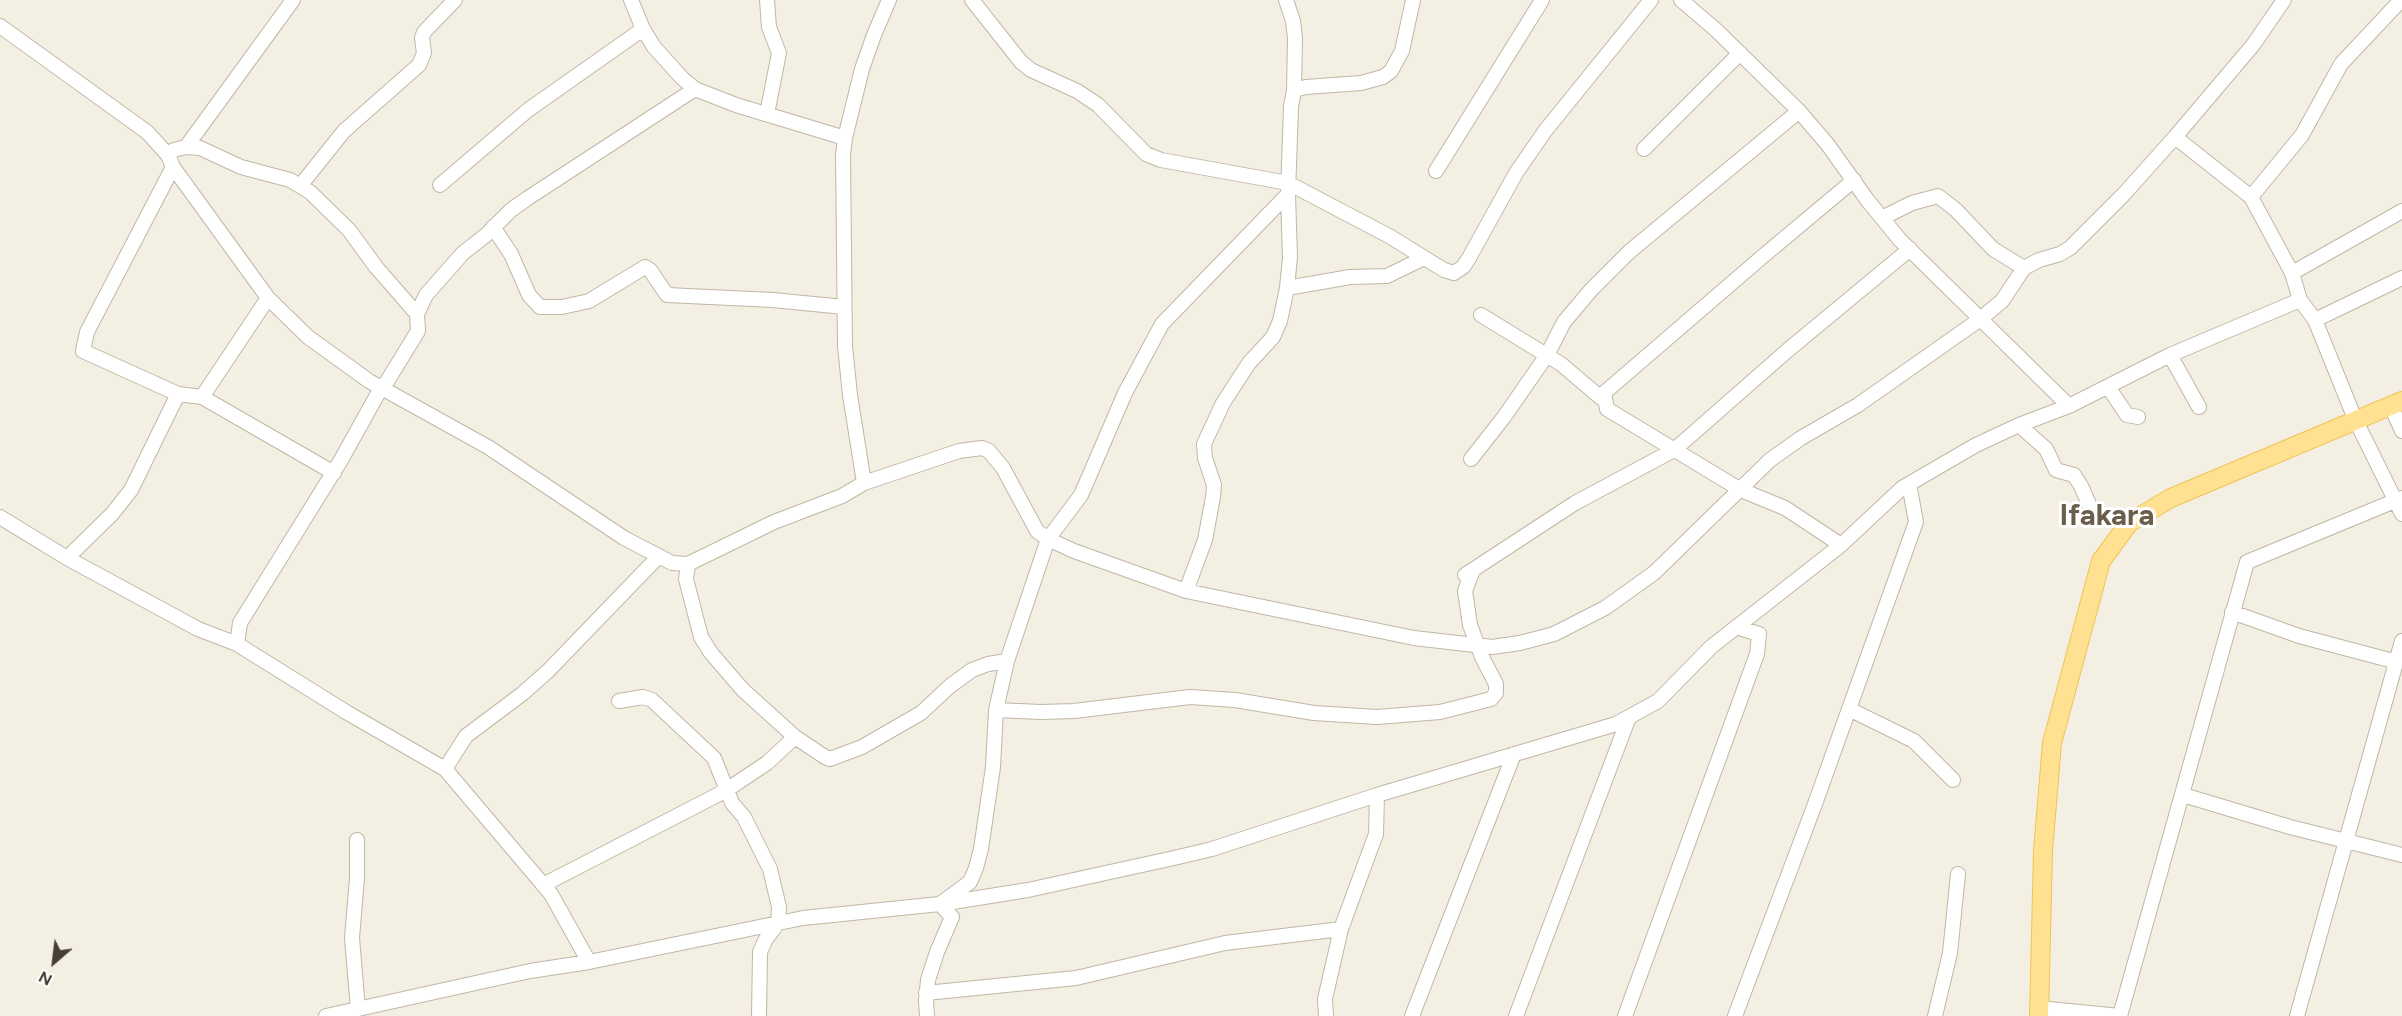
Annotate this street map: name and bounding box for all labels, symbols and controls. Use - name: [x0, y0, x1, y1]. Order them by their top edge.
- district label: Ifakara: [2060, 498, 2154, 534]
- north arrow: [24, 932, 84, 992]
- text: N: [35, 967, 55, 990]

